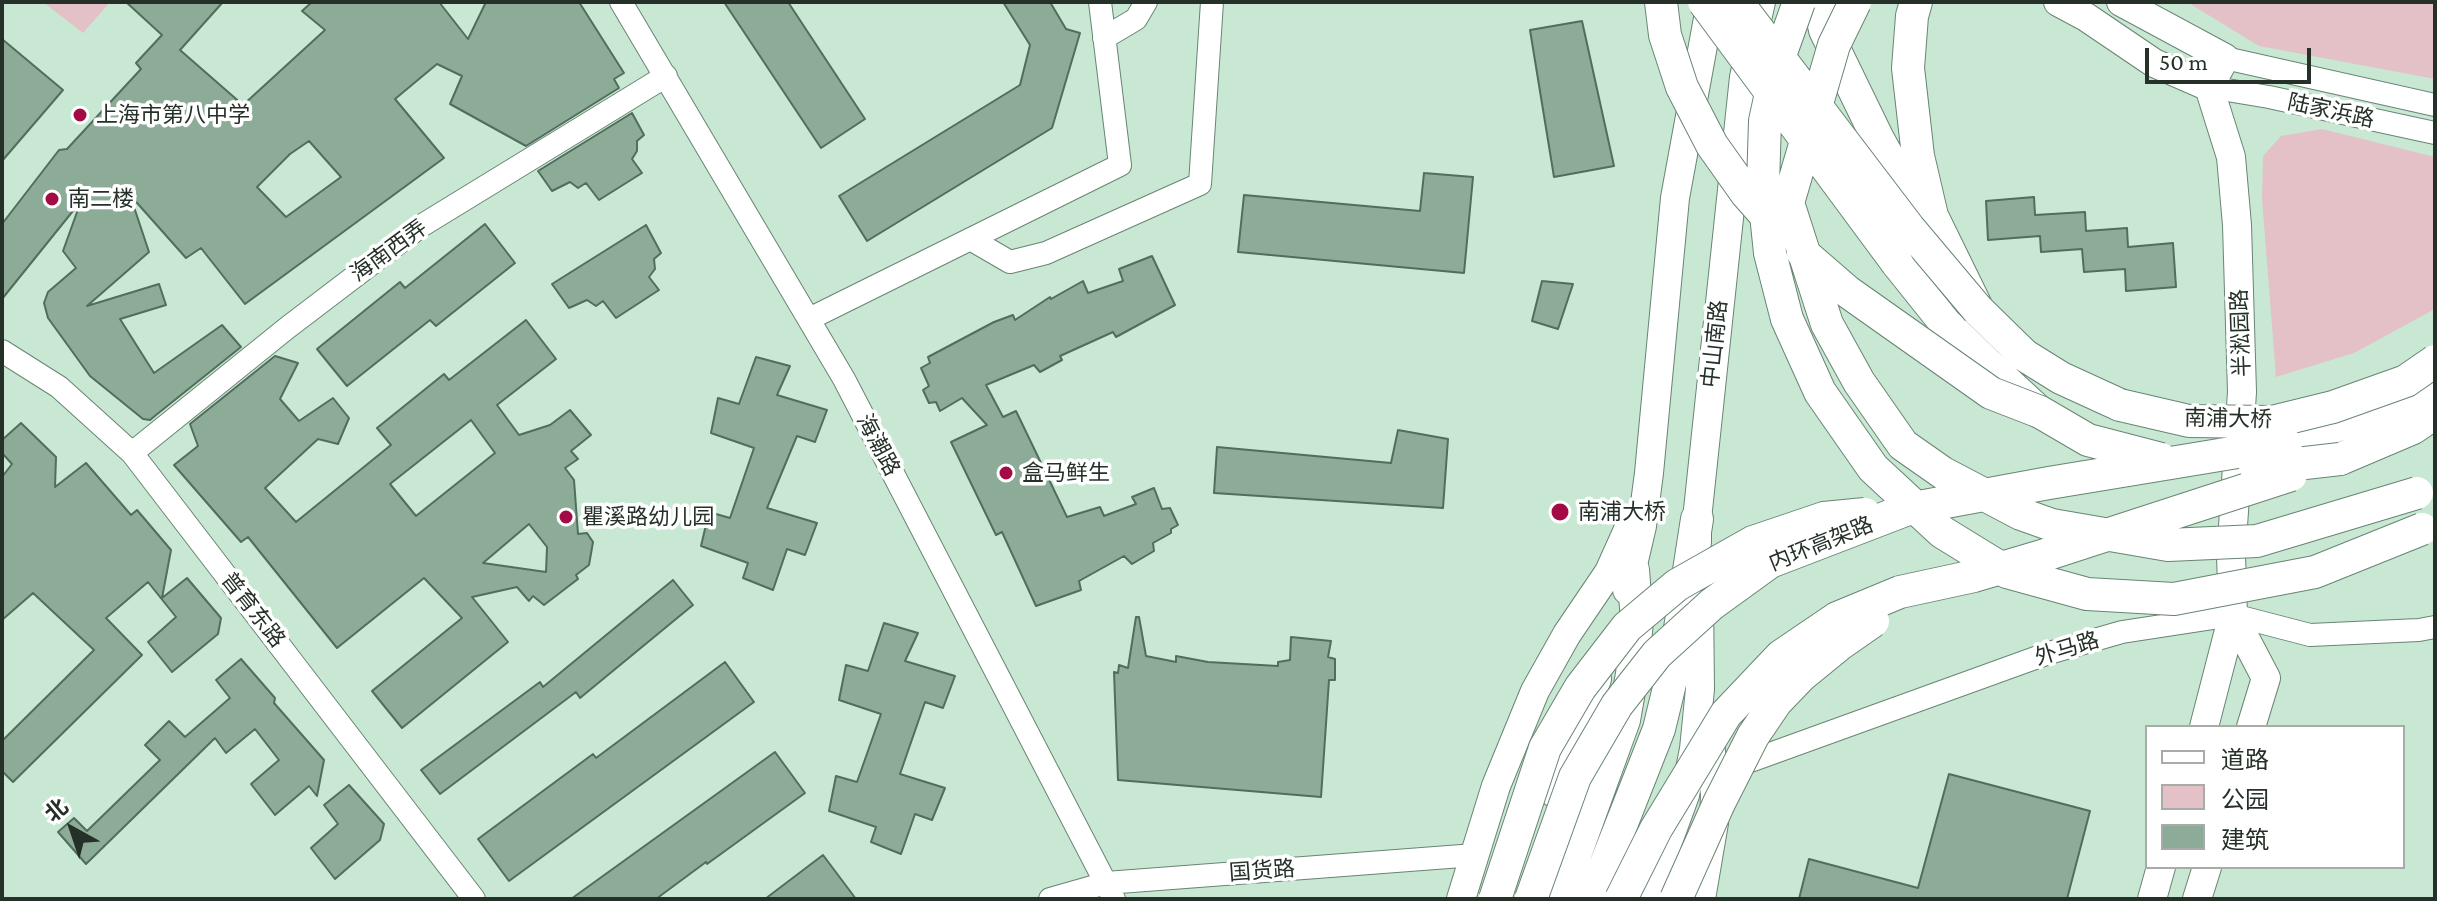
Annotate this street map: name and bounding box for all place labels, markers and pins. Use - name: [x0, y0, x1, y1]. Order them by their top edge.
- place label: 上海市第八中学: [96, 102, 250, 128]
- marker: 上海市第八中学: [71, 106, 89, 124]
- place label: 南二楼: [68, 186, 134, 212]
- marker: 南二楼: [43, 190, 61, 208]
- place label: 盒马鲜生: [1022, 460, 1110, 486]
- marker: 盒马鲜生: [997, 464, 1015, 482]
- place label: 南浦大桥: [1578, 499, 1666, 525]
- marker: 南浦大桥: [1549, 501, 1571, 523]
- place label: 瞿溪路幼儿园: [582, 504, 714, 530]
- marker: 瞿溪路幼儿园: [557, 508, 575, 526]

